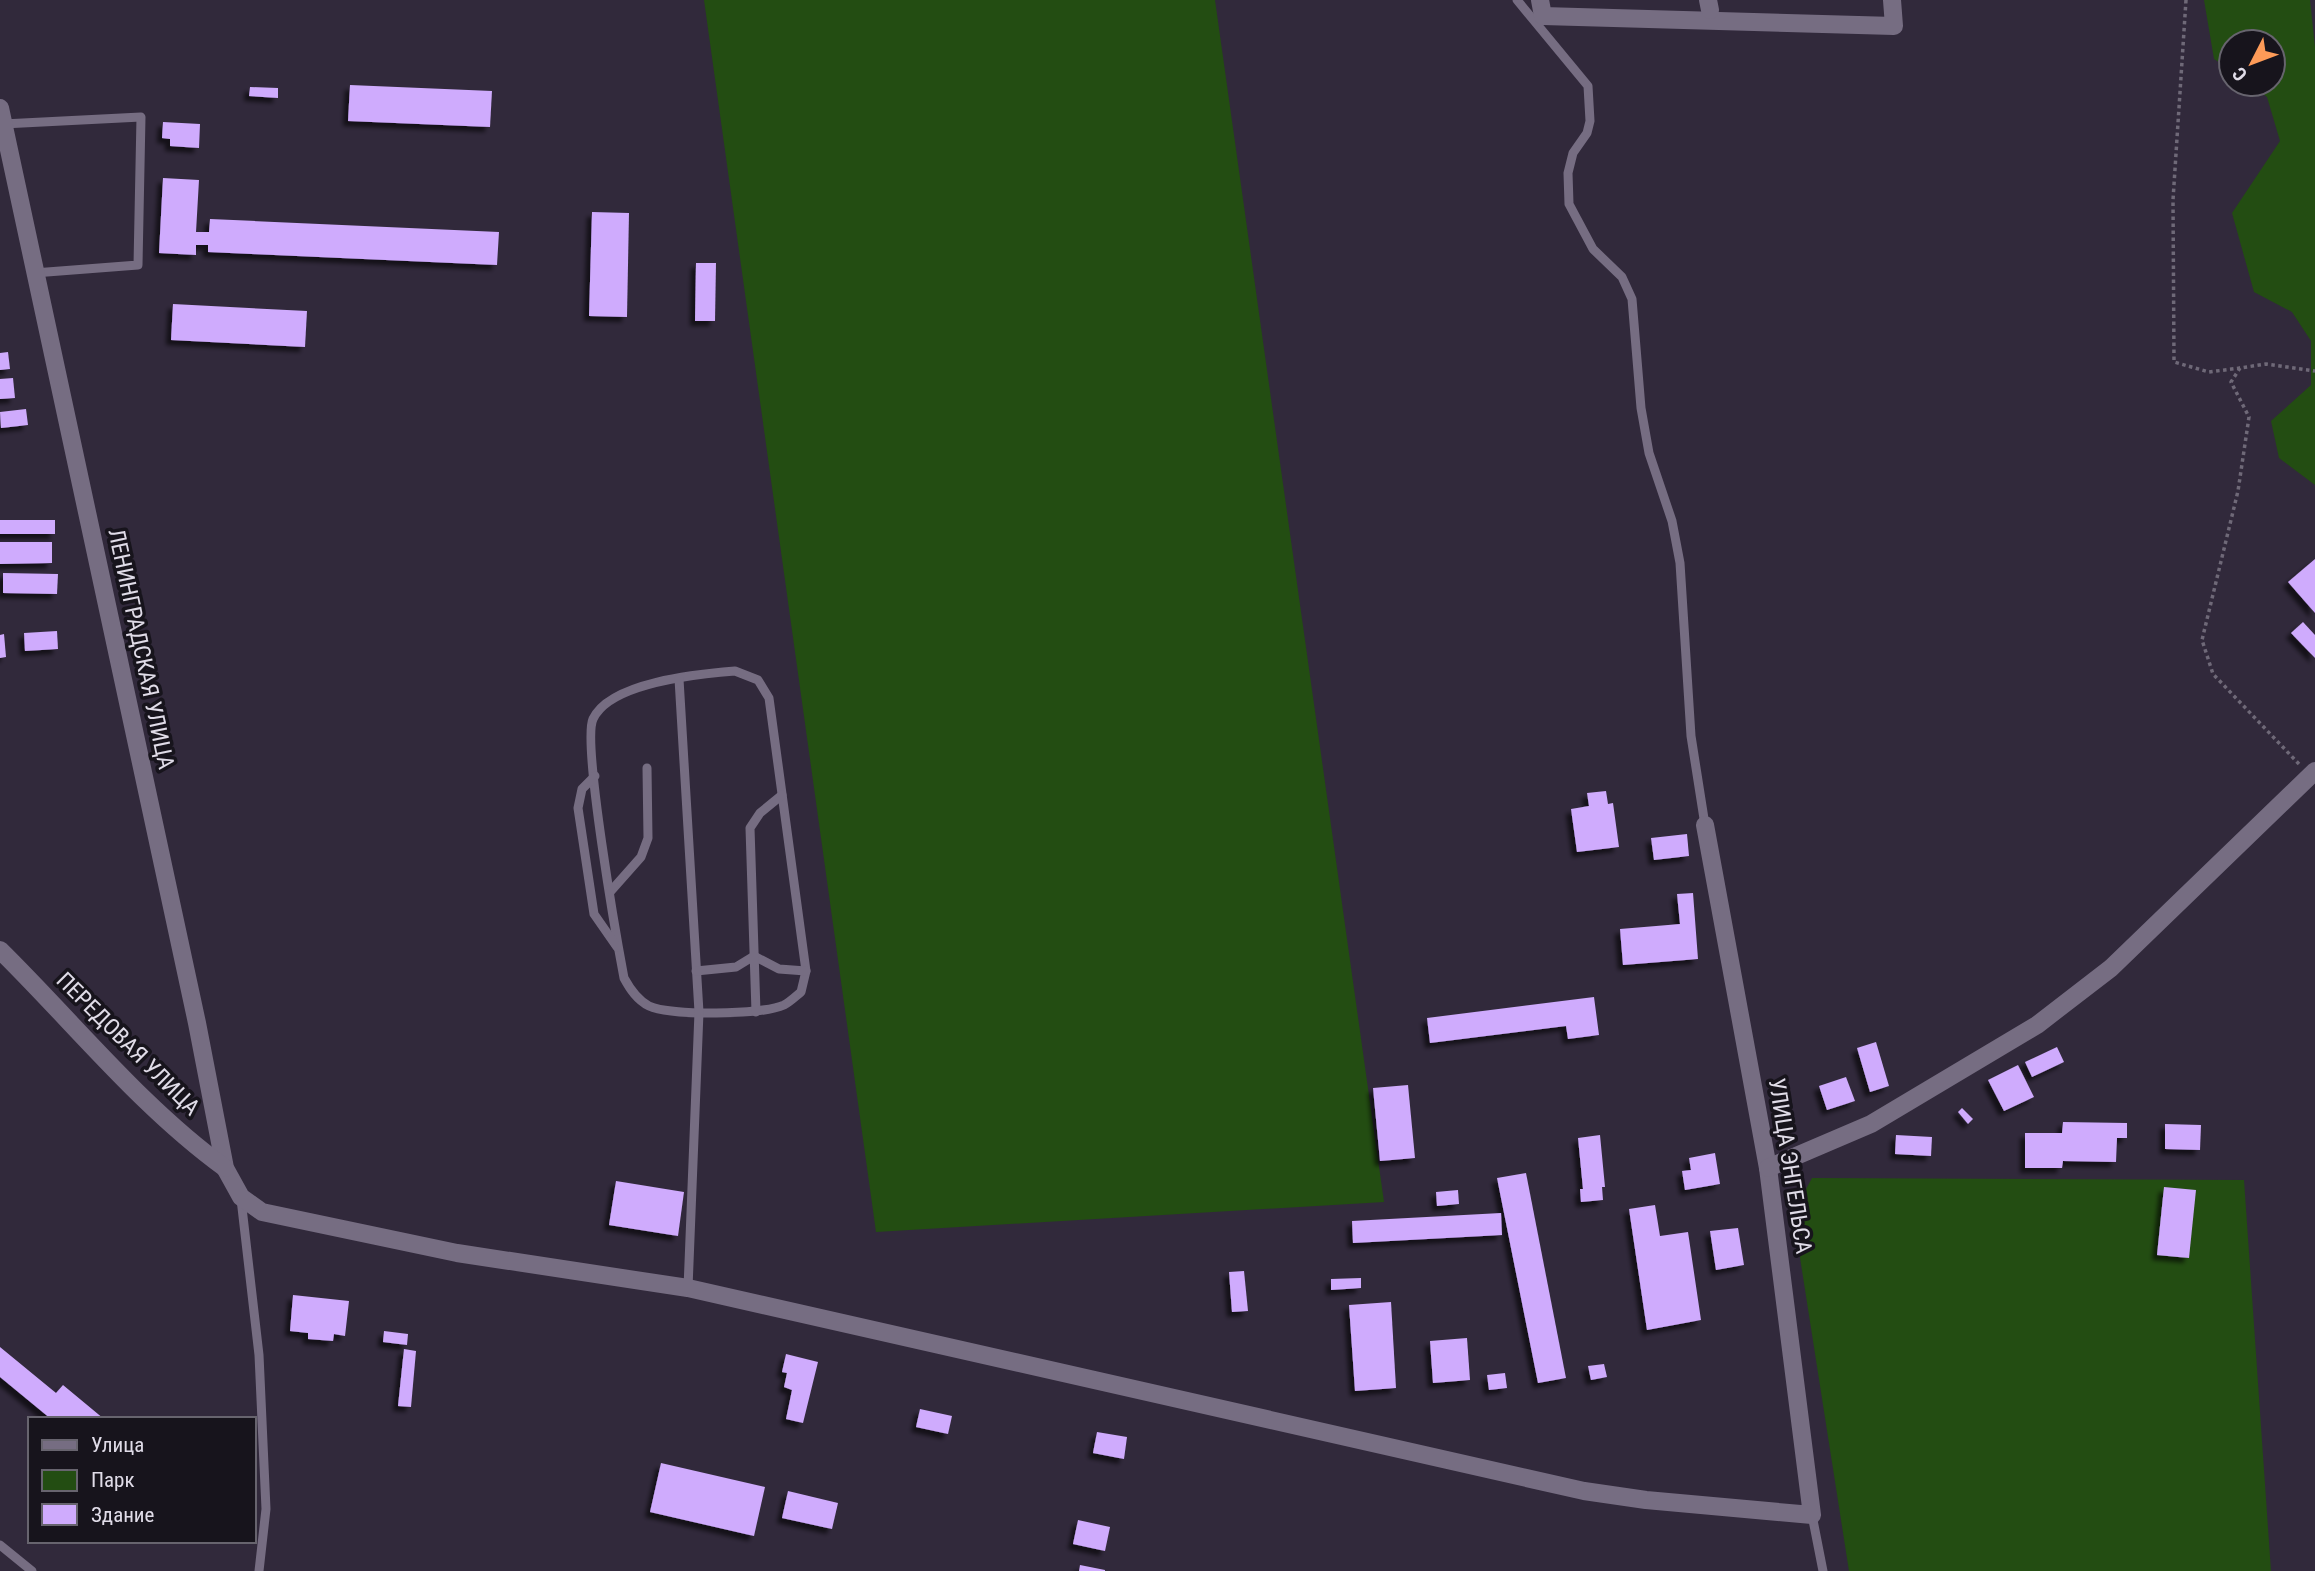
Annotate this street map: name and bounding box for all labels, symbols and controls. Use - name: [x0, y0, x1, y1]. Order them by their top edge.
- north arrow: [2217, 28, 2287, 98]
- text: С: [2227, 62, 2252, 86]
- street label: ЛЕНИНГРАДСКАЯ УЛИЦА: [102, 526, 180, 772]
- street label: ПЕРЕДОВАЯ УЛИЦА: [51, 967, 205, 1121]
- street label: УЛИЦА ЭНГЕЛЬСА: [1763, 1076, 1817, 1256]
- legend: [28, 1417, 256, 1543]
- text: Улица: [91, 1433, 144, 1457]
- text: Парк: [91, 1468, 135, 1492]
- text: Здание: [91, 1503, 155, 1527]

